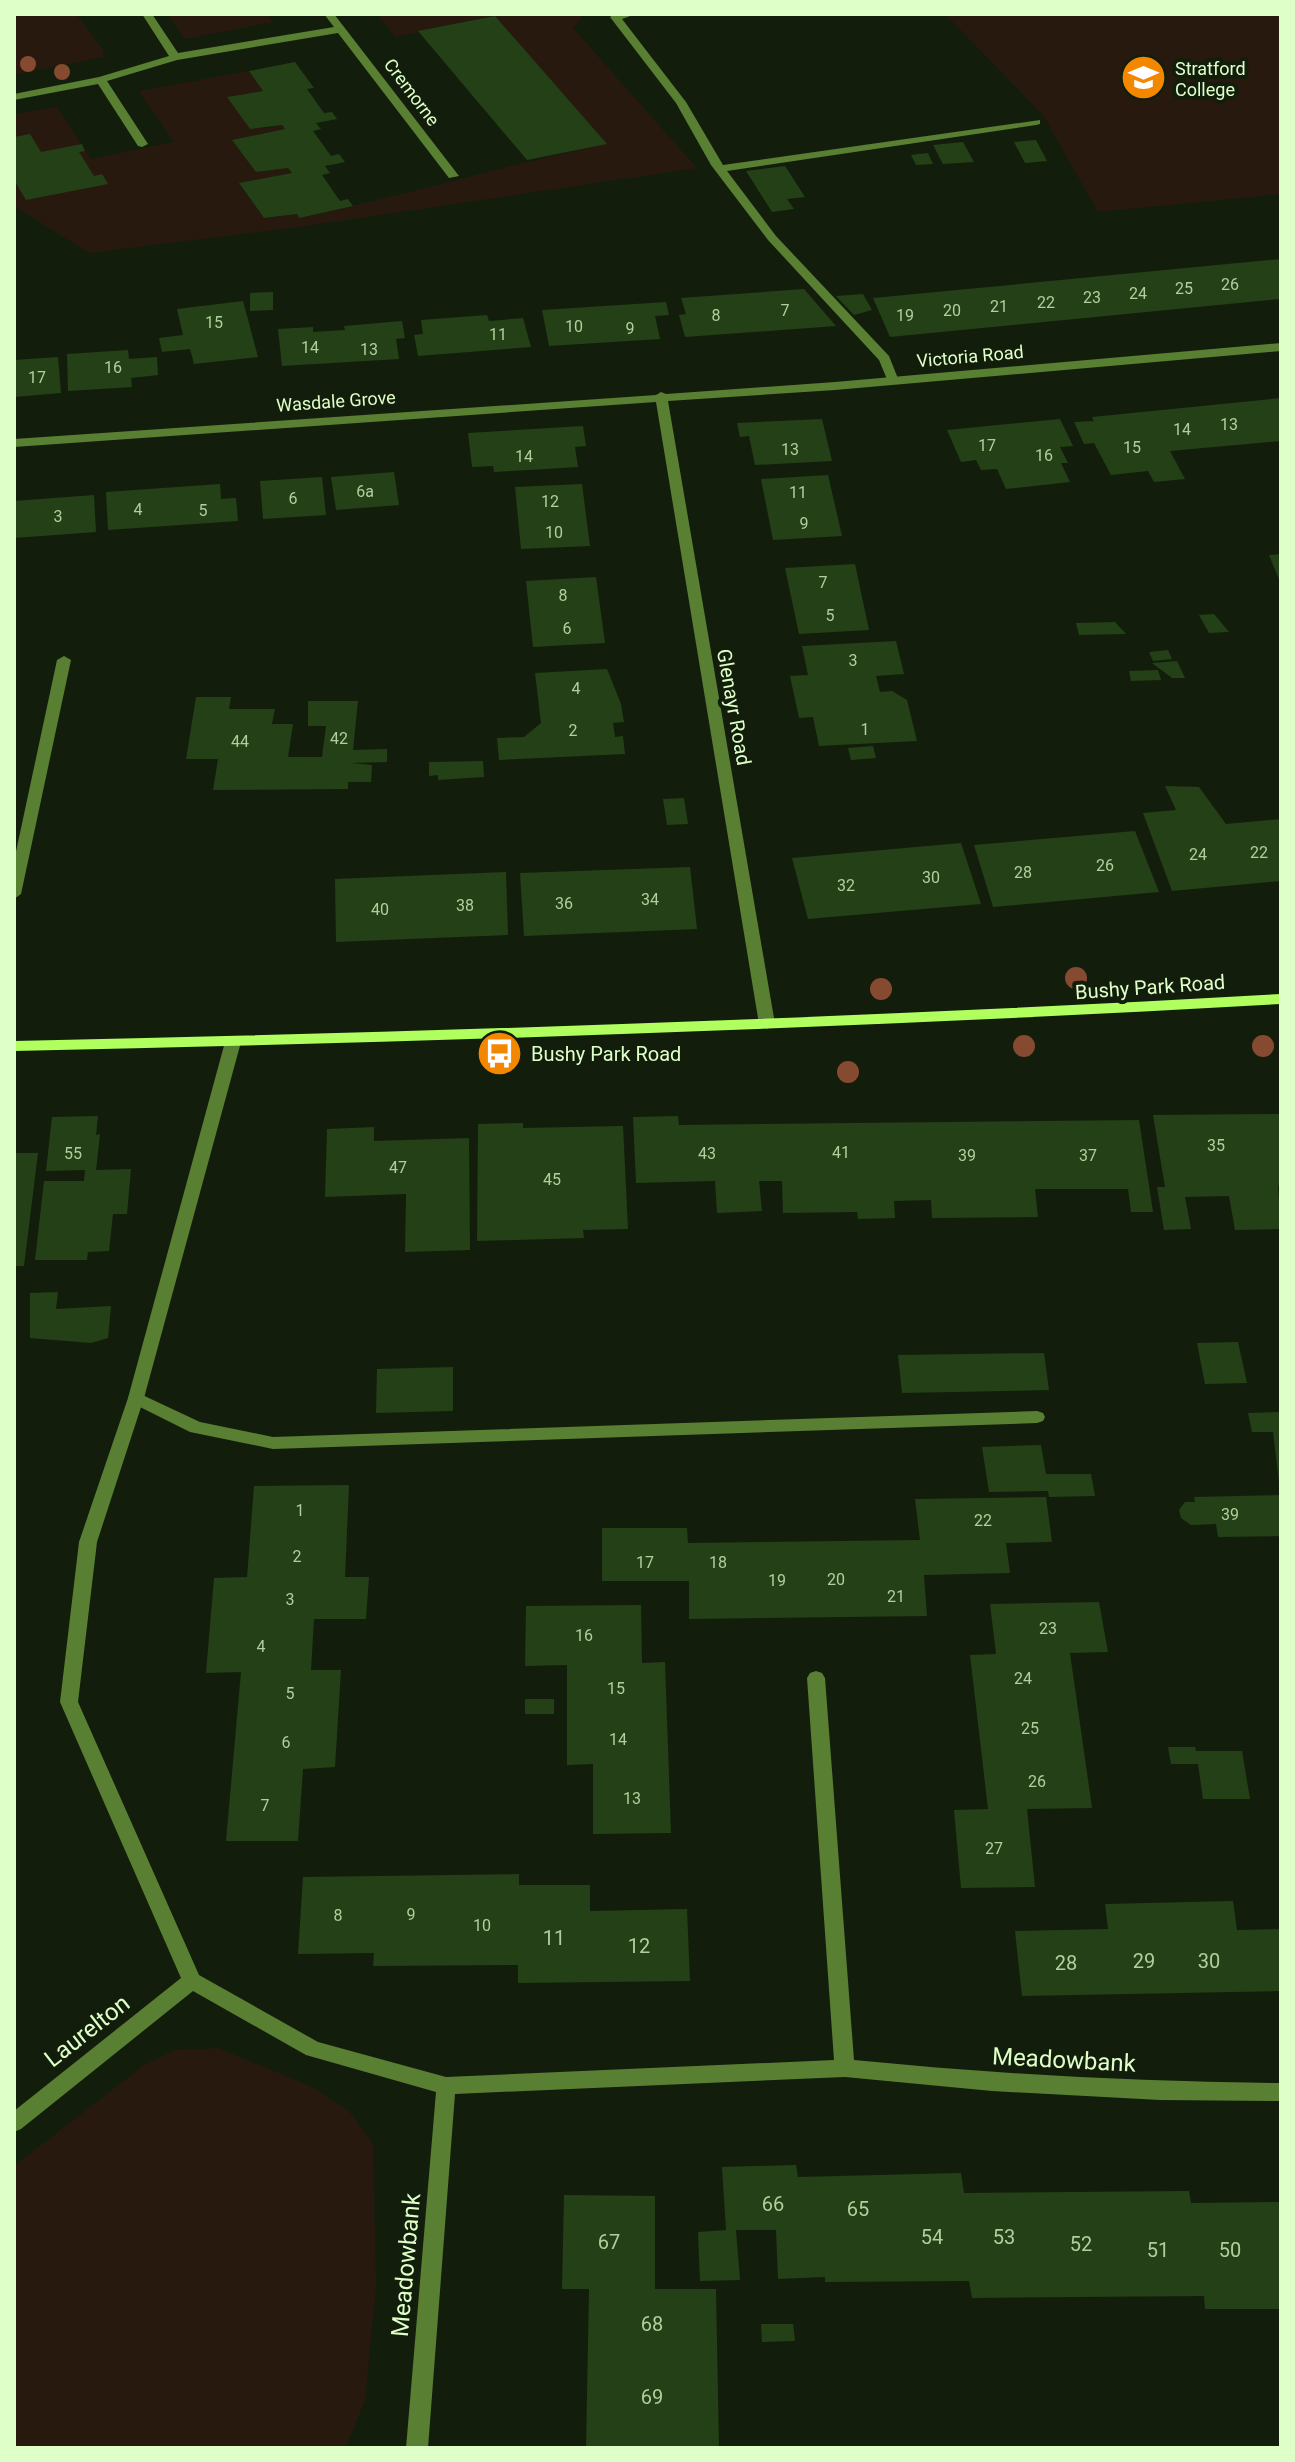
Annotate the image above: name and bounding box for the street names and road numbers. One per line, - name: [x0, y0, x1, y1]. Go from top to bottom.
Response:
- street label: Cremorne: [380, 54, 444, 130]
- street label: Victoria Road: [916, 341, 1024, 371]
- street label: Wasdale Grove: [276, 386, 396, 416]
- street label: Glenayr Road: [712, 647, 756, 767]
- street label: Bushy Park Road: [1074, 970, 1226, 1004]
- street label: Laurelton: [39, 1989, 135, 2073]
- street label: Meadowbank: [991, 2042, 1137, 2078]
- street label: Meadowbank: [386, 2191, 426, 2338]

